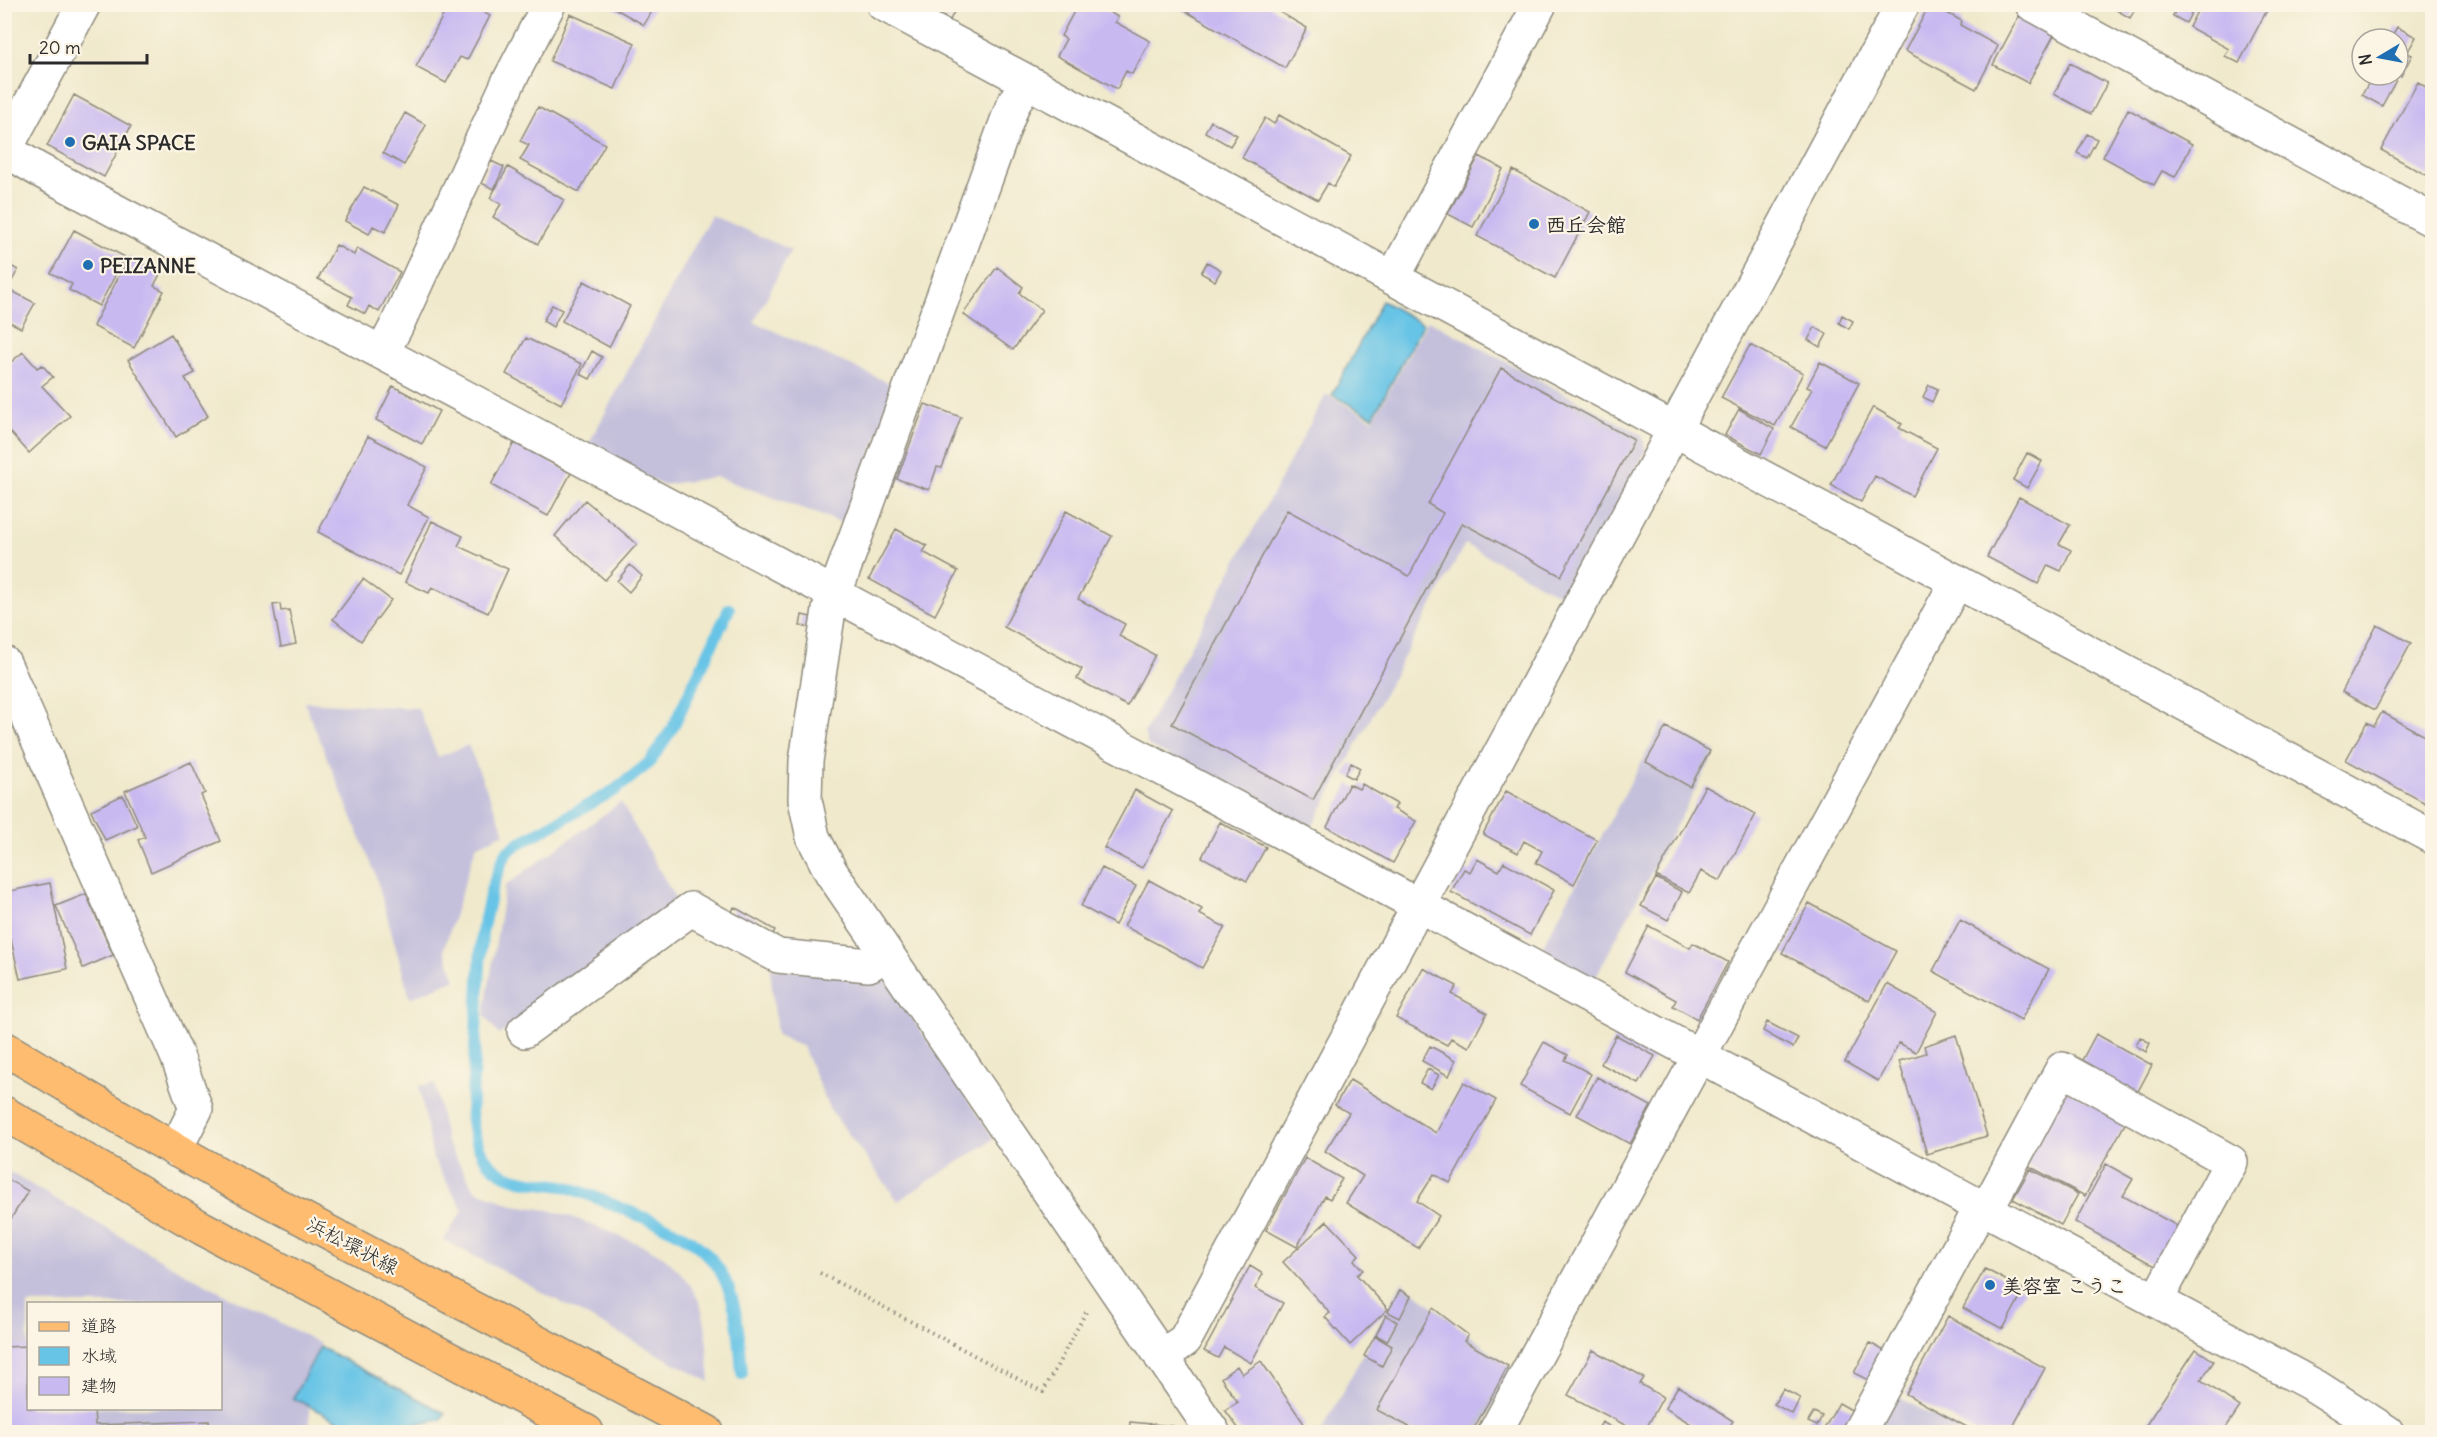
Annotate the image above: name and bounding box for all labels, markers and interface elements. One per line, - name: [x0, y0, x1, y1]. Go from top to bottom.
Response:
- scale bar: [30, 27, 147, 65]
- north arrow: [2350, 27, 2410, 87]
- text: 20 m: [39, 36, 81, 59]
- text: N: [2354, 52, 2376, 67]
- place label: GAIA SPACE: [82, 130, 196, 155]
- marker: GAIA SPACE: [63, 135, 77, 149]
- place label: 西丘会館: [1546, 212, 1626, 237]
- marker: 西丘会館: [1527, 217, 1541, 231]
- place label: PEIZANNE: [100, 253, 196, 278]
- marker: PEIZANNE: [81, 258, 95, 272]
- street label: 浜松環状線: [303, 1210, 403, 1280]
- place label: 美容室 こうこ: [2002, 1273, 2127, 1298]
- marker: 美容室 こうこ: [1983, 1278, 1997, 1292]
- legend: [27, 1302, 222, 1410]
- text: 道路: [81, 1314, 117, 1337]
- text: 水域: [81, 1344, 117, 1367]
- text: 建物: [81, 1374, 117, 1397]

